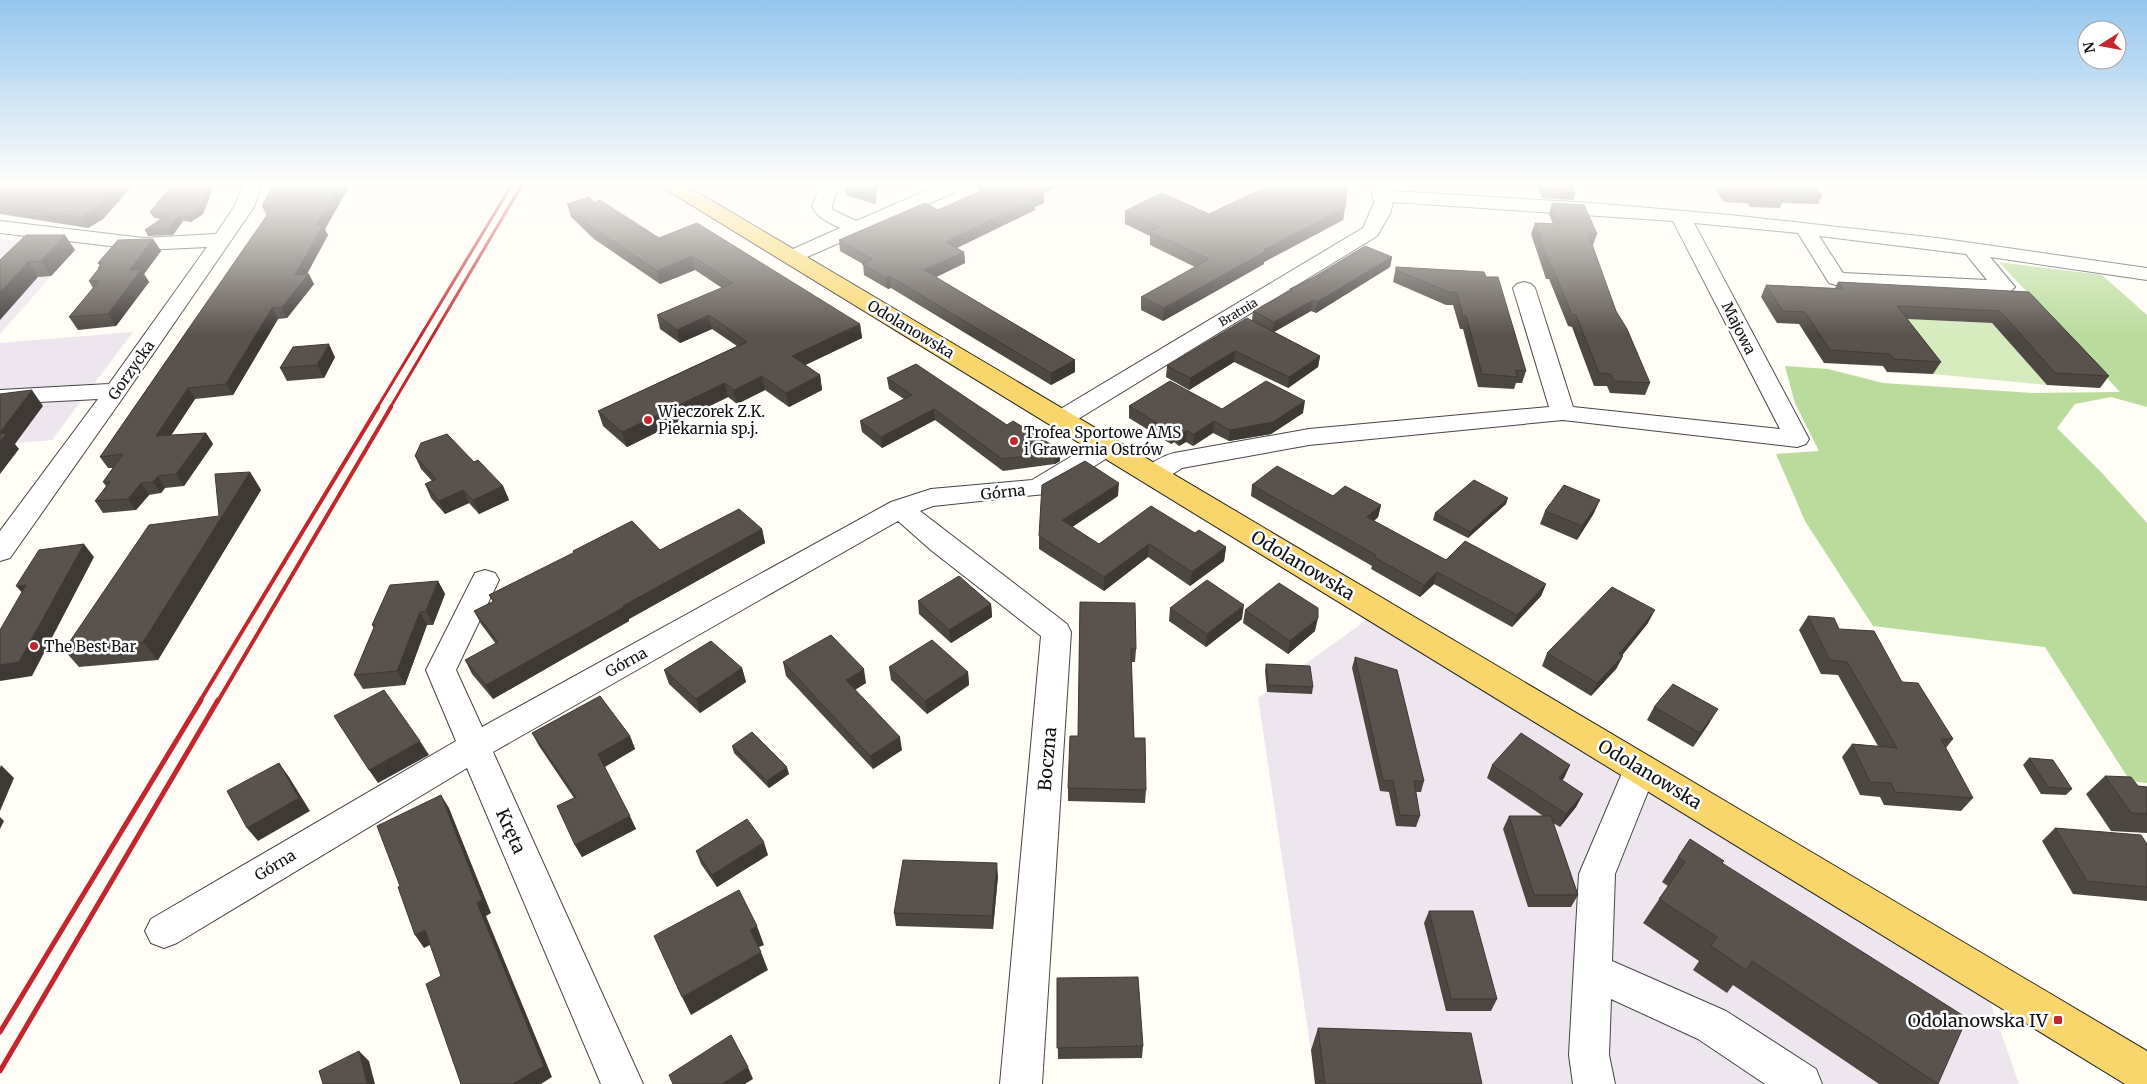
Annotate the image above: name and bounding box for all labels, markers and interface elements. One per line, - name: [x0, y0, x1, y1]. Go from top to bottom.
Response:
- north arrow: [2077, 20, 2127, 70]
- text: N: [2079, 40, 2099, 55]
- street label: Bratnia: [1216, 294, 1261, 329]
- street label: Odolanowska: [864, 296, 958, 362]
- street label: Majowa: [1718, 298, 1760, 358]
- street label: Gorzycka: [104, 337, 158, 403]
- place label: Wieczorek Z.K. Piekarnia sp.j.: [657, 402, 765, 438]
- marker: Wieczorek Z.K. Piekarnia sp.j.: [642, 414, 654, 426]
- place label: Trofea Sportowe AMS i Grawernia Ostrów: [1024, 423, 1181, 459]
- marker: Trofea Sportowe AMS i Grawernia Ostrów: [1008, 435, 1020, 447]
- street label: Górna: [980, 480, 1026, 504]
- street label: Odolanowska: [1247, 525, 1359, 605]
- place label: The Best Bar: [44, 637, 136, 656]
- marker: The Best Bar: [28, 640, 40, 652]
- street label: Górna: [602, 643, 650, 681]
- street label: Boczna: [1033, 726, 1061, 792]
- street label: Odolanowska: [1594, 734, 1706, 814]
- street label: Kręta: [491, 805, 531, 857]
- street label: Górna: [251, 845, 299, 885]
- place label: Odolanowska IV: [1908, 1009, 2049, 1032]
- marker: Odolanowska IV: [2052, 1014, 2064, 1026]

